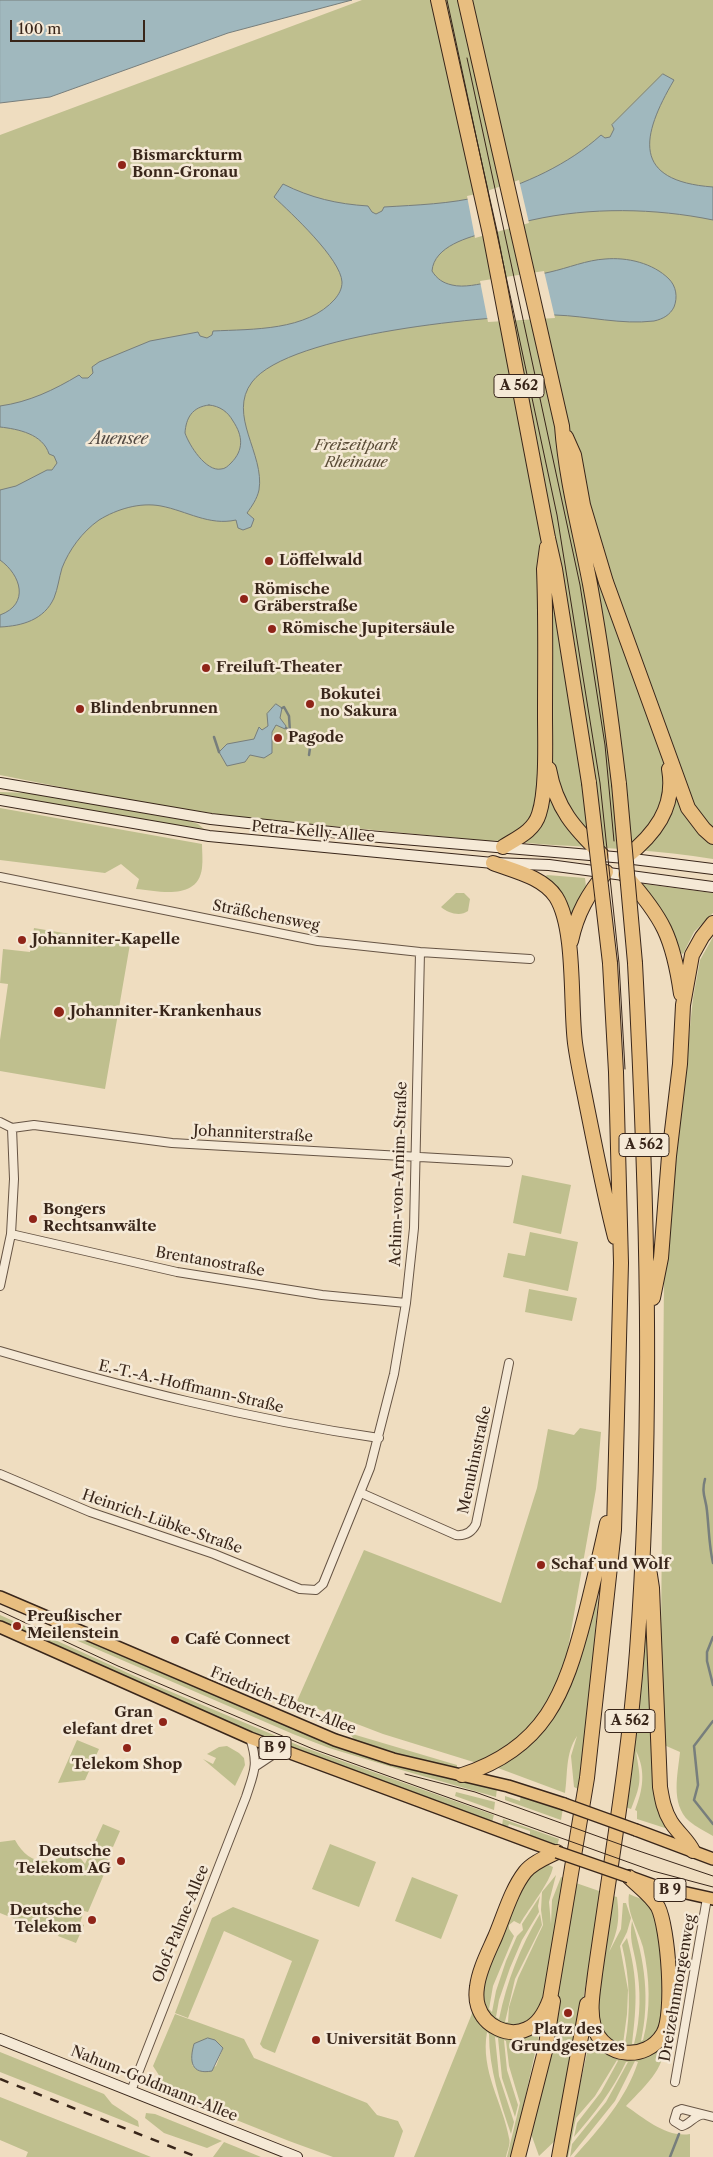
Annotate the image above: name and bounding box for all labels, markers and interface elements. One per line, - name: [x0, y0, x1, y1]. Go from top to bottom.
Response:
- scale bar: [12, 10, 148, 42]
- text: 100 m: [18, 19, 61, 38]
- place label: Bismarckturm Bonn-Gronau: [132, 147, 242, 182]
- marker: Bismarckturm Bonn-Gronau: [116, 159, 128, 171]
- road number: A 562: [494, 374, 544, 398]
- water label: Auensee: [90, 429, 148, 449]
- park label: Freizeitpark Rheinaue: [314, 437, 398, 472]
- place label: Löffelwald: [279, 552, 363, 570]
- marker: Löffelwald: [263, 555, 275, 567]
- place label: Römische Gräberstraße: [254, 581, 358, 616]
- marker: Römische Gräberstraße: [238, 593, 250, 605]
- place label: Römische Jupitersäule: [282, 620, 455, 638]
- marker: Römische Jupitersäule: [266, 623, 278, 635]
- place label: Freiluft-Theater: [216, 659, 342, 677]
- marker: Freiluft-Theater: [200, 662, 212, 674]
- place label: Bokutei no Sakura: [320, 686, 397, 721]
- marker: Bokutei no Sakura: [304, 698, 316, 710]
- place label: Blindenbrunnen: [90, 700, 218, 718]
- marker: Blindenbrunnen: [74, 703, 86, 715]
- place label: Pagode: [288, 729, 344, 747]
- marker: Pagode: [272, 732, 284, 744]
- street label: Petra-Kelly-Allee: [251, 818, 375, 846]
- street label: Sträßchensweg: [211, 897, 321, 935]
- place label: Johanniter-Kapelle: [32, 931, 180, 949]
- marker: Johanniter-Kapelle: [16, 934, 28, 946]
- place label: Johanniter-Krankenhaus: [70, 1003, 261, 1021]
- marker: Johanniter-Krankenhaus: [52, 1005, 66, 1019]
- street label: Achim-von-Arnim-Straße: [387, 1081, 411, 1267]
- street label: Johanniterstraße: [193, 1122, 313, 1146]
- road number: A 562: [619, 1134, 669, 1156]
- place label: Bongers Rechtsanwälte: [43, 1201, 156, 1236]
- marker: Bongers Rechtsanwälte: [27, 1213, 39, 1225]
- street label: Brentanostraße: [154, 1244, 266, 1280]
- street label: E.-T.-A.-Hoffmann-Straße: [97, 1357, 285, 1417]
- street label: Menuhinstraße: [455, 1404, 495, 1516]
- street label: Heinrich-Lübke-Straße: [80, 1486, 244, 1558]
- place label: Schaf und Wolf: [551, 1556, 670, 1574]
- marker: Schaf und Wolf: [535, 1559, 547, 1571]
- place label: Preußischer Meilenstein: [27, 1608, 122, 1643]
- marker: Preußischer Meilenstein: [11, 1620, 23, 1632]
- place label: Café Connect: [185, 1631, 290, 1649]
- marker: Café Connect: [169, 1634, 181, 1646]
- street label: Friedrich-Ebert-Allee: [207, 1663, 359, 1739]
- place label: Gran elefant dret: [63, 1704, 153, 1739]
- road number: A 562: [605, 1710, 655, 1732]
- marker: Gran elefant dret: [157, 1716, 169, 1728]
- road number: B 9: [259, 1736, 291, 1760]
- marker: Telekom Shop: [121, 1742, 133, 1754]
- place label: Telekom Shop: [72, 1756, 182, 1774]
- place label: Deutsche Telekom AG: [16, 1843, 111, 1878]
- marker: Deutsche Telekom AG: [115, 1855, 127, 1867]
- street label: Olof-Palme-Allee: [149, 1862, 213, 1986]
- road number: B 9: [654, 1878, 686, 1902]
- place label: Deutsche Telekom: [10, 1902, 82, 1937]
- street label: Dreizehnmorgenweg: [656, 1913, 700, 2063]
- marker: Deutsche Telekom: [86, 1914, 98, 1926]
- marker: Platz des Grundgesetzes: [562, 2007, 574, 2019]
- place label: Platz des Grundgesetzes: [511, 2021, 625, 2056]
- place label: Universität Bonn: [326, 2031, 457, 2049]
- marker: Universität Bonn: [310, 2034, 322, 2046]
- street label: Nahum-Goldmann-Allee: [68, 2042, 240, 2126]

